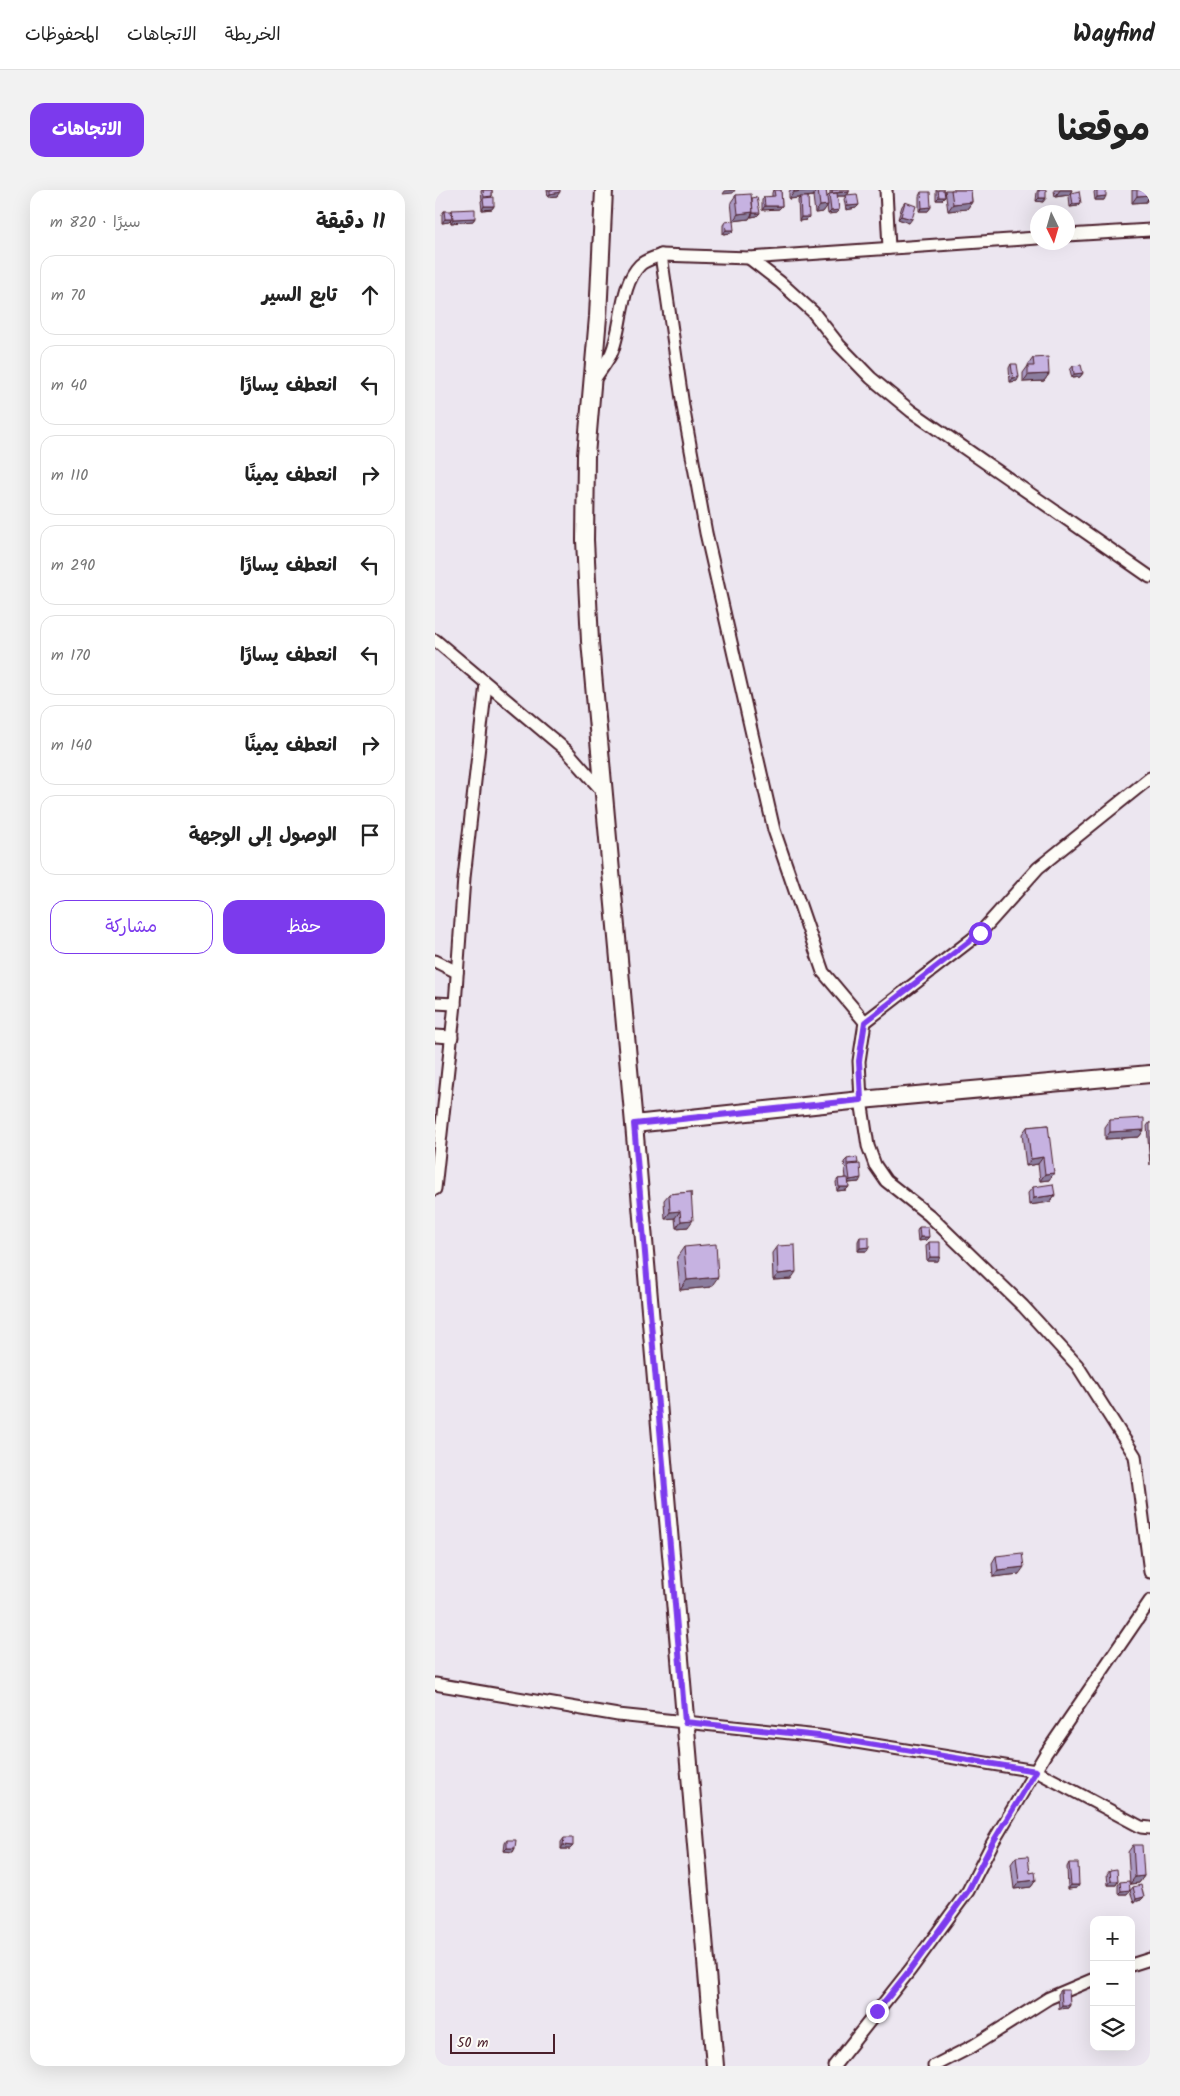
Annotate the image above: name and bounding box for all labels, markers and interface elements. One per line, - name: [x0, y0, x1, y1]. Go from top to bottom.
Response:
- text: Wayfind: [1073, 15, 1155, 54]
- text: المحفوظات: [25, 21, 99, 50]
- text: الاتجاهات: [127, 21, 197, 50]
- text: الخريطة: [225, 21, 281, 50]
- button: الاتجاهات: [30, 103, 144, 157]
- text: موقعنا: [1057, 103, 1150, 159]
- north arrow: [1030, 205, 1075, 250]
- text: 11 دقيقة: [316, 206, 385, 239]
- text: سيرًا · 820 m: [50, 210, 141, 235]
- text: تابع السير: [262, 281, 337, 311]
- icon: ahead: [356, 281, 384, 309]
- text: 70 m: [51, 283, 86, 308]
- text: انعطف يسارًا: [240, 371, 337, 401]
- icon: left: [356, 371, 384, 399]
- text: 40 m: [51, 373, 87, 398]
- text: انعطف يمينًا: [245, 461, 337, 491]
- icon: right: [356, 461, 384, 489]
- text: 110 m: [51, 463, 88, 488]
- text: انعطف يسارًا: [240, 551, 337, 581]
- icon: left: [356, 551, 384, 579]
- text: 290 m: [51, 553, 95, 578]
- text: انعطف يسارًا: [240, 641, 337, 671]
- icon: left: [356, 641, 384, 669]
- text: 170 m: [51, 643, 91, 668]
- text: انعطف يمينًا: [245, 731, 337, 761]
- icon: right: [356, 731, 384, 759]
- text: 140 m: [51, 733, 92, 758]
- text: الوصول إلى الوجهة: [189, 821, 337, 851]
- icon: arrive: [356, 821, 384, 849]
- button: مشاركة: [50, 900, 213, 954]
- button: حفظ: [223, 900, 385, 954]
- route start: [969, 922, 992, 945]
- map controls: [1090, 1916, 1135, 2051]
- button: +: [1090, 1916, 1135, 1961]
- button: −: [1090, 1961, 1135, 2006]
- route end: [866, 2000, 889, 2023]
- button: layers: [1090, 2006, 1135, 2051]
- scale bar: [450, 2031, 555, 2054]
- text: 50 m: [457, 2032, 488, 2054]

